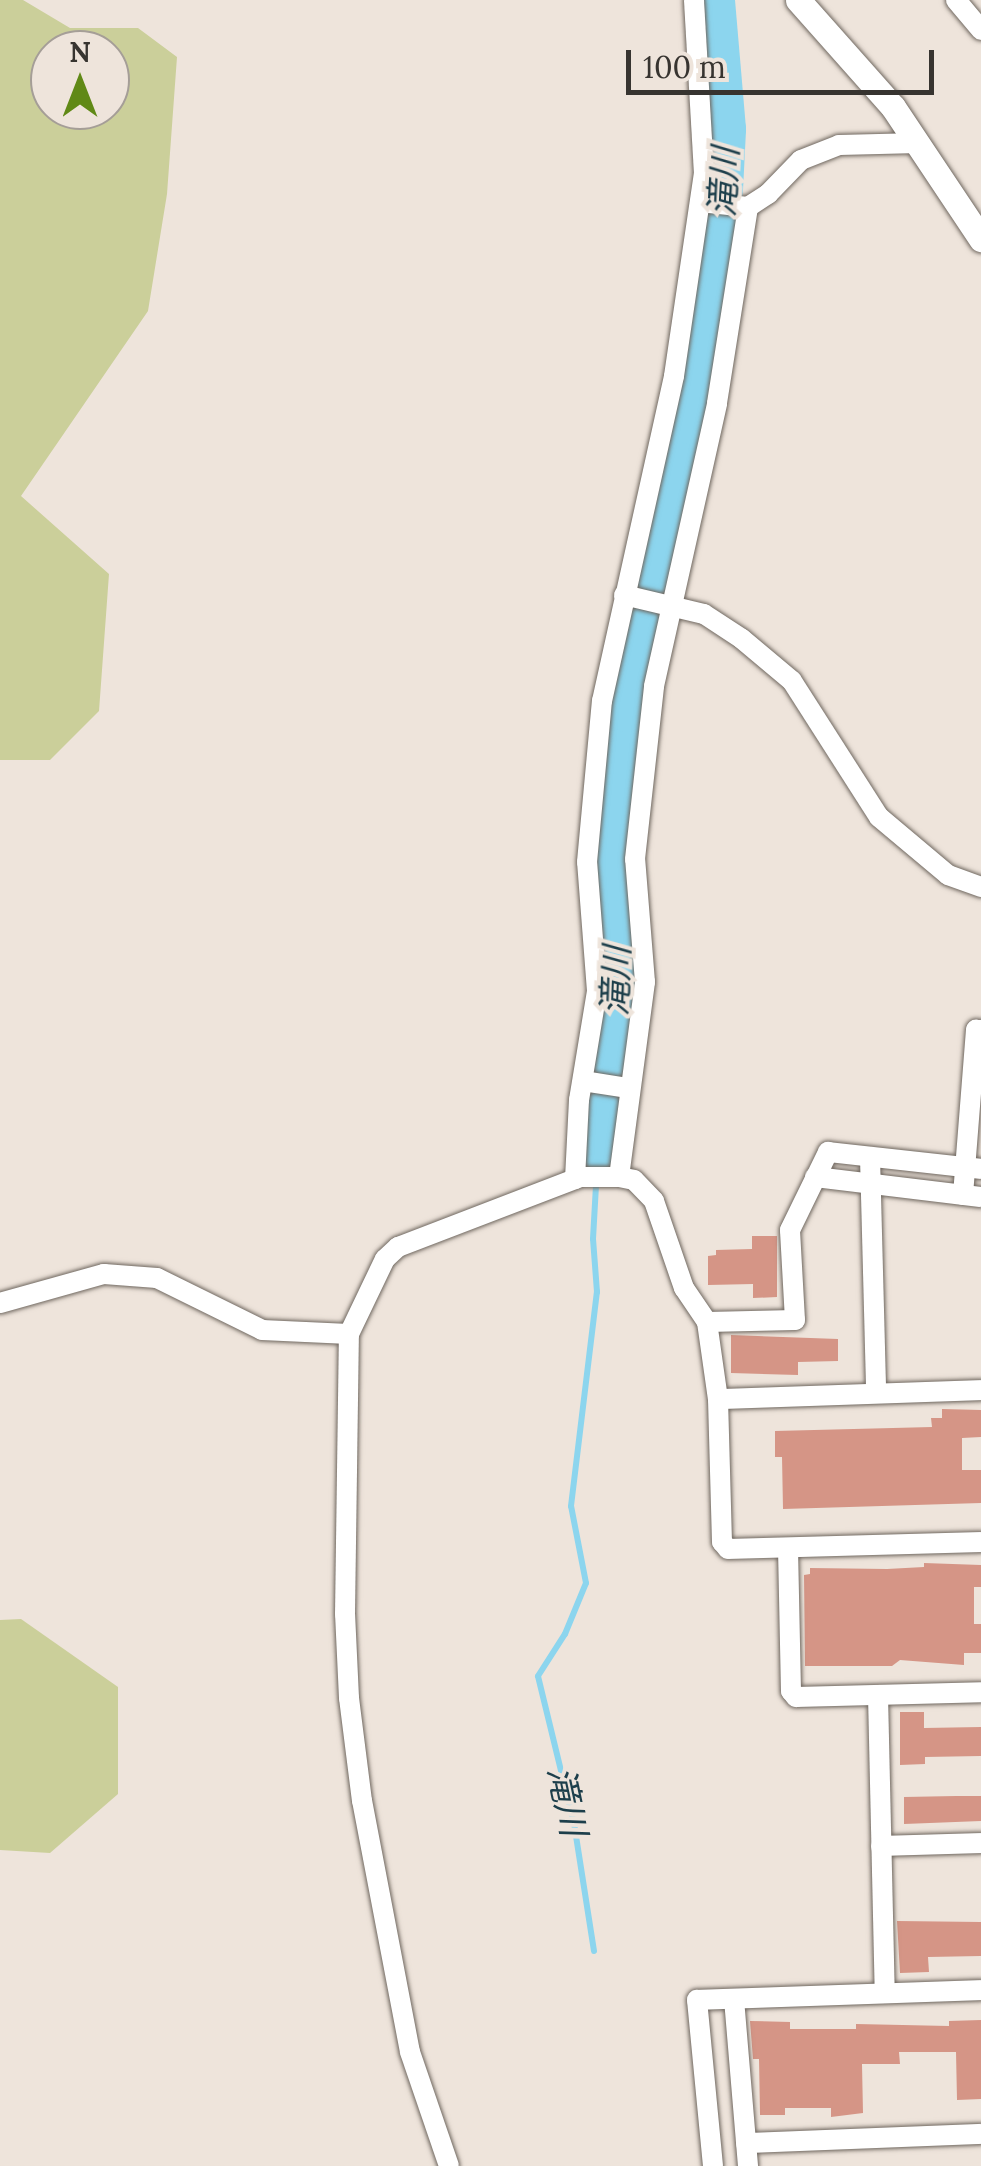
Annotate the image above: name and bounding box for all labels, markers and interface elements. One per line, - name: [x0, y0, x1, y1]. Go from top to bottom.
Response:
- north arrow: [30, 30, 130, 130]
- scale bar: [631, 30, 938, 92]
- text: N: [69, 34, 91, 70]
- text: 100 m: [643, 48, 726, 86]
- water label: 滝川: [701, 146, 747, 218]
- water label: 滝川: [594, 945, 638, 1017]
- water label: 滝川: [539, 1762, 595, 1840]

